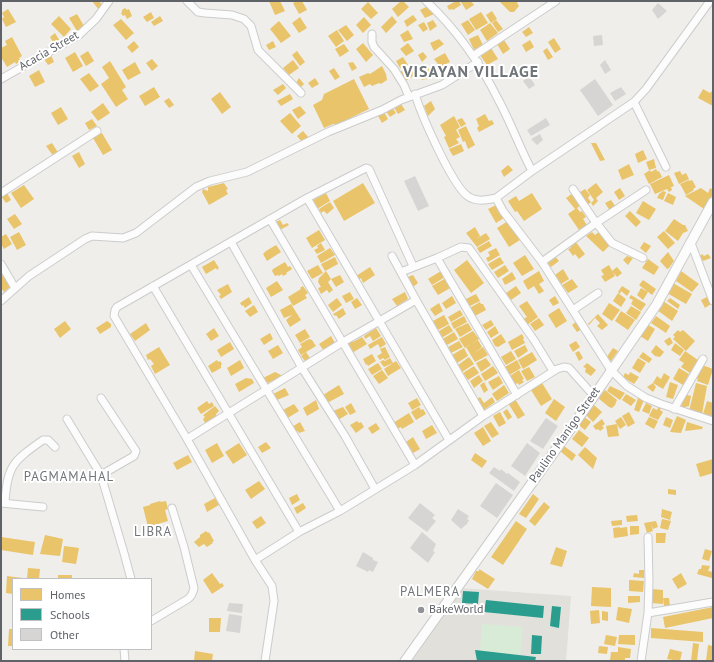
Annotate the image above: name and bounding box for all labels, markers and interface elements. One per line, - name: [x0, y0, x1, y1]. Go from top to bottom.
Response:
- street label: Acacia Street: [17, 28, 81, 74]
- district label: VISAYAN VILLAGE: [403, 62, 539, 82]
- street label: Paulino Manigo Street: [527, 384, 603, 486]
- district label: PAGMAMAHAL: [24, 469, 114, 485]
- district label: LIBRA: [134, 524, 172, 540]
- legend: [12, 578, 152, 650]
- district label: PALMERA: [400, 584, 460, 600]
- text: Homes: [50, 587, 85, 602]
- place label: BakeWorld: [429, 603, 484, 617]
- marker: BakeWorld: [416, 605, 426, 615]
- text: Schools: [50, 607, 90, 622]
- text: Other: [50, 627, 79, 642]

